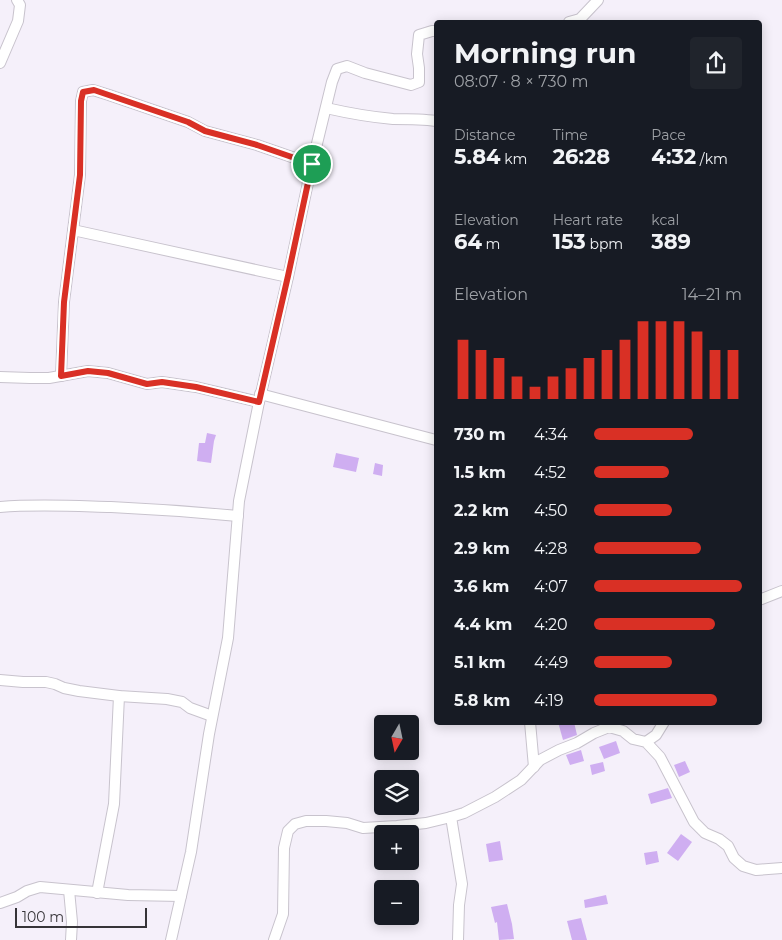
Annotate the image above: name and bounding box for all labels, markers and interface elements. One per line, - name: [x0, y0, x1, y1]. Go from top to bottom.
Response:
- text: Morning run: [454, 36, 636, 70]
- button: share: [690, 37, 742, 89]
- text: 08:07 · 8 × 730 m: [454, 72, 588, 91]
- text: Distance: [454, 126, 516, 144]
- text: Time: [553, 126, 588, 144]
- text: Pace: [651, 126, 686, 144]
- pin: [291, 143, 333, 185]
- text: 5.84: [454, 144, 501, 169]
- text: 26:28: [553, 144, 610, 169]
- text: 4:32: [651, 144, 696, 169]
- icon: arrive: [298, 150, 326, 178]
- text: km: [501, 150, 527, 168]
- text: /km: [696, 150, 728, 168]
- text: Elevation: [454, 211, 519, 229]
- text: Heart rate: [553, 211, 623, 229]
- text: kcal: [651, 211, 679, 229]
- text: 64: [454, 229, 482, 254]
- text: 153: [553, 229, 586, 254]
- text: 389: [651, 229, 691, 254]
- text: m: [482, 235, 500, 253]
- text: bpm: [586, 235, 623, 253]
- text: Elevation: [454, 285, 528, 304]
- text: 14–21 m: [682, 285, 742, 304]
- text: 730 m: [454, 425, 505, 444]
- text: 4:34: [534, 425, 568, 444]
- text: 1.5 km: [454, 463, 506, 482]
- text: 4:52: [534, 463, 566, 482]
- text: 2.2 km: [454, 501, 509, 520]
- text: 4:50: [534, 501, 568, 520]
- text: 2.9 km: [454, 539, 510, 558]
- text: 4:28: [534, 539, 567, 558]
- text: 3.6 km: [454, 577, 509, 596]
- text: 4:07: [534, 577, 568, 596]
- text: 4.4 km: [454, 615, 512, 634]
- text: 4:20: [534, 615, 568, 634]
- text: 5.1 km: [454, 653, 505, 672]
- text: 4:49: [534, 653, 568, 672]
- text: 5.8 km: [454, 691, 510, 710]
- text: 4:19: [534, 691, 564, 710]
- north arrow: [374, 715, 419, 760]
- map controls: [374, 715, 419, 925]
- button: layers: [374, 770, 419, 815]
- button: +: [374, 825, 419, 870]
- button: −: [374, 880, 419, 925]
- scale bar: [15, 905, 148, 928]
- text: 100 m: [22, 908, 64, 926]

